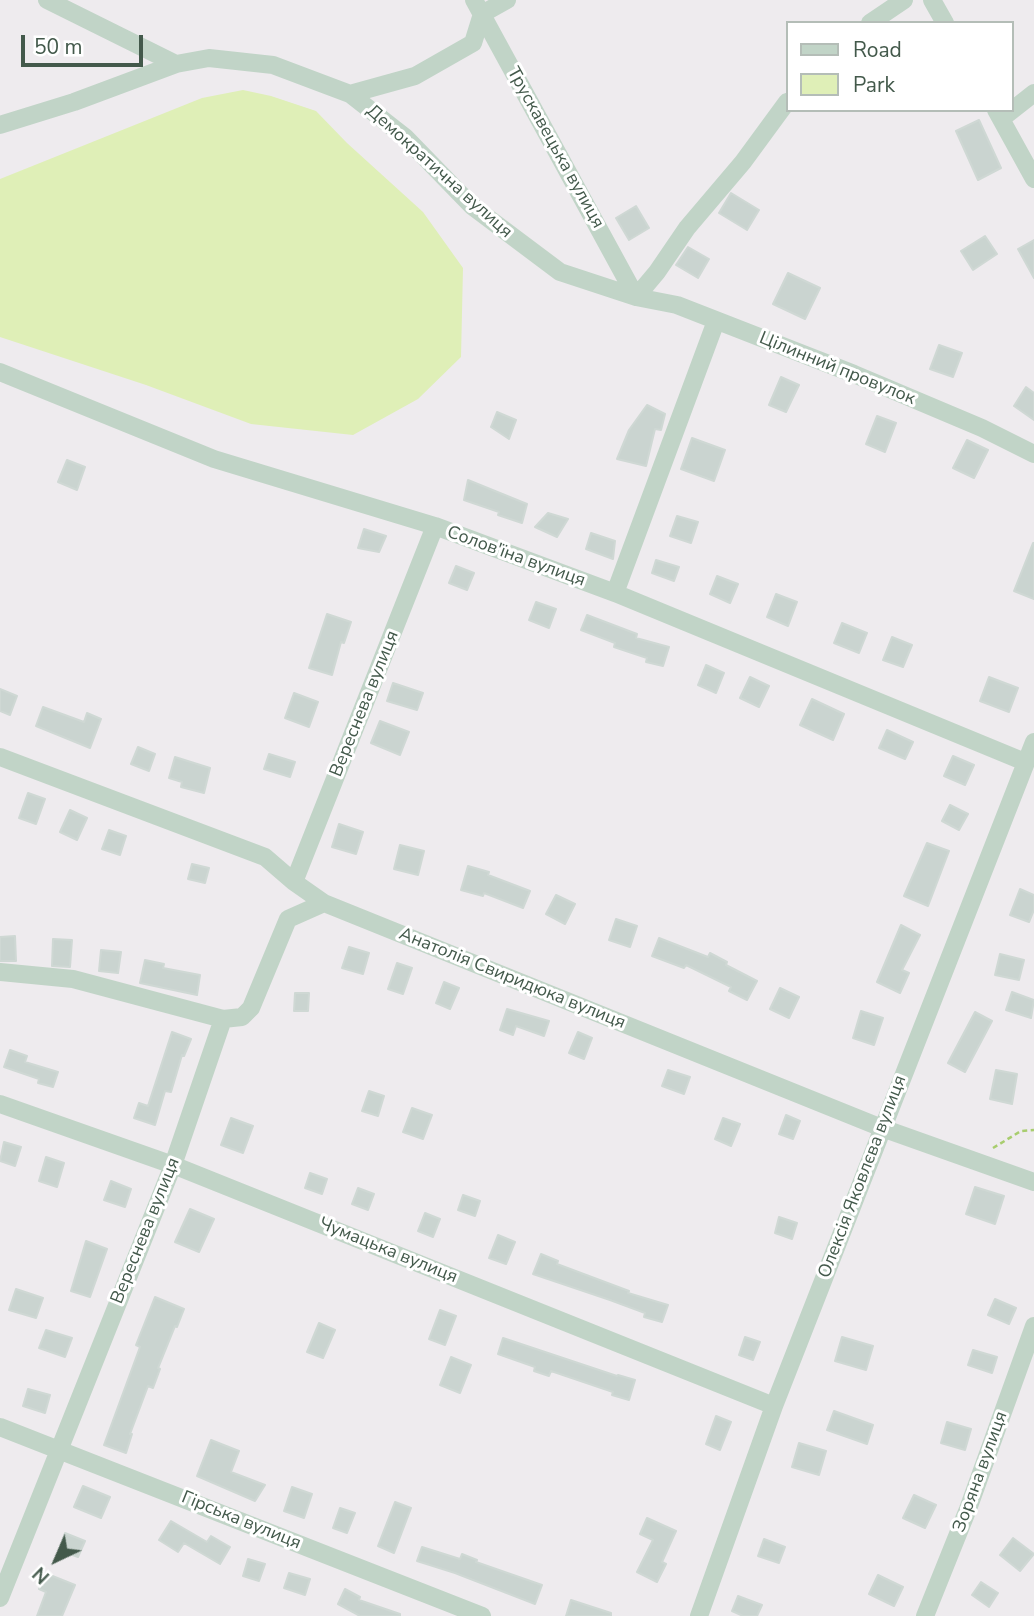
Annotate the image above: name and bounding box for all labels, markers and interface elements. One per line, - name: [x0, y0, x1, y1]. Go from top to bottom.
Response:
- scale bar: [24, 21, 147, 65]
- legend: [786, 21, 1013, 112]
- text: 50 m: [34, 33, 83, 61]
- text: Road: [853, 36, 902, 64]
- street label: Трускавецька вулиця: [502, 64, 608, 232]
- text: Park: [853, 71, 895, 99]
- street label: Демократична вулиця: [362, 101, 516, 243]
- street label: Цілинний провулок: [756, 328, 918, 410]
- street label: Солов'їна вулиця: [444, 522, 588, 592]
- street label: Вереснева вулиця: [326, 628, 404, 780]
- street label: Анатолія Свиридюка вулиця: [396, 924, 628, 1034]
- street label: Олексія Яковлєва вулиця: [814, 1073, 912, 1281]
- street label: Вереснева вулиця: [107, 1155, 185, 1307]
- street label: Чумацька вулиця: [316, 1213, 460, 1289]
- street label: Зоряна вулиця: [949, 1409, 1013, 1535]
- street label: Гірська вулиця: [178, 1487, 304, 1555]
- north arrow: [21, 1525, 91, 1595]
- text: N: [27, 1561, 56, 1589]

